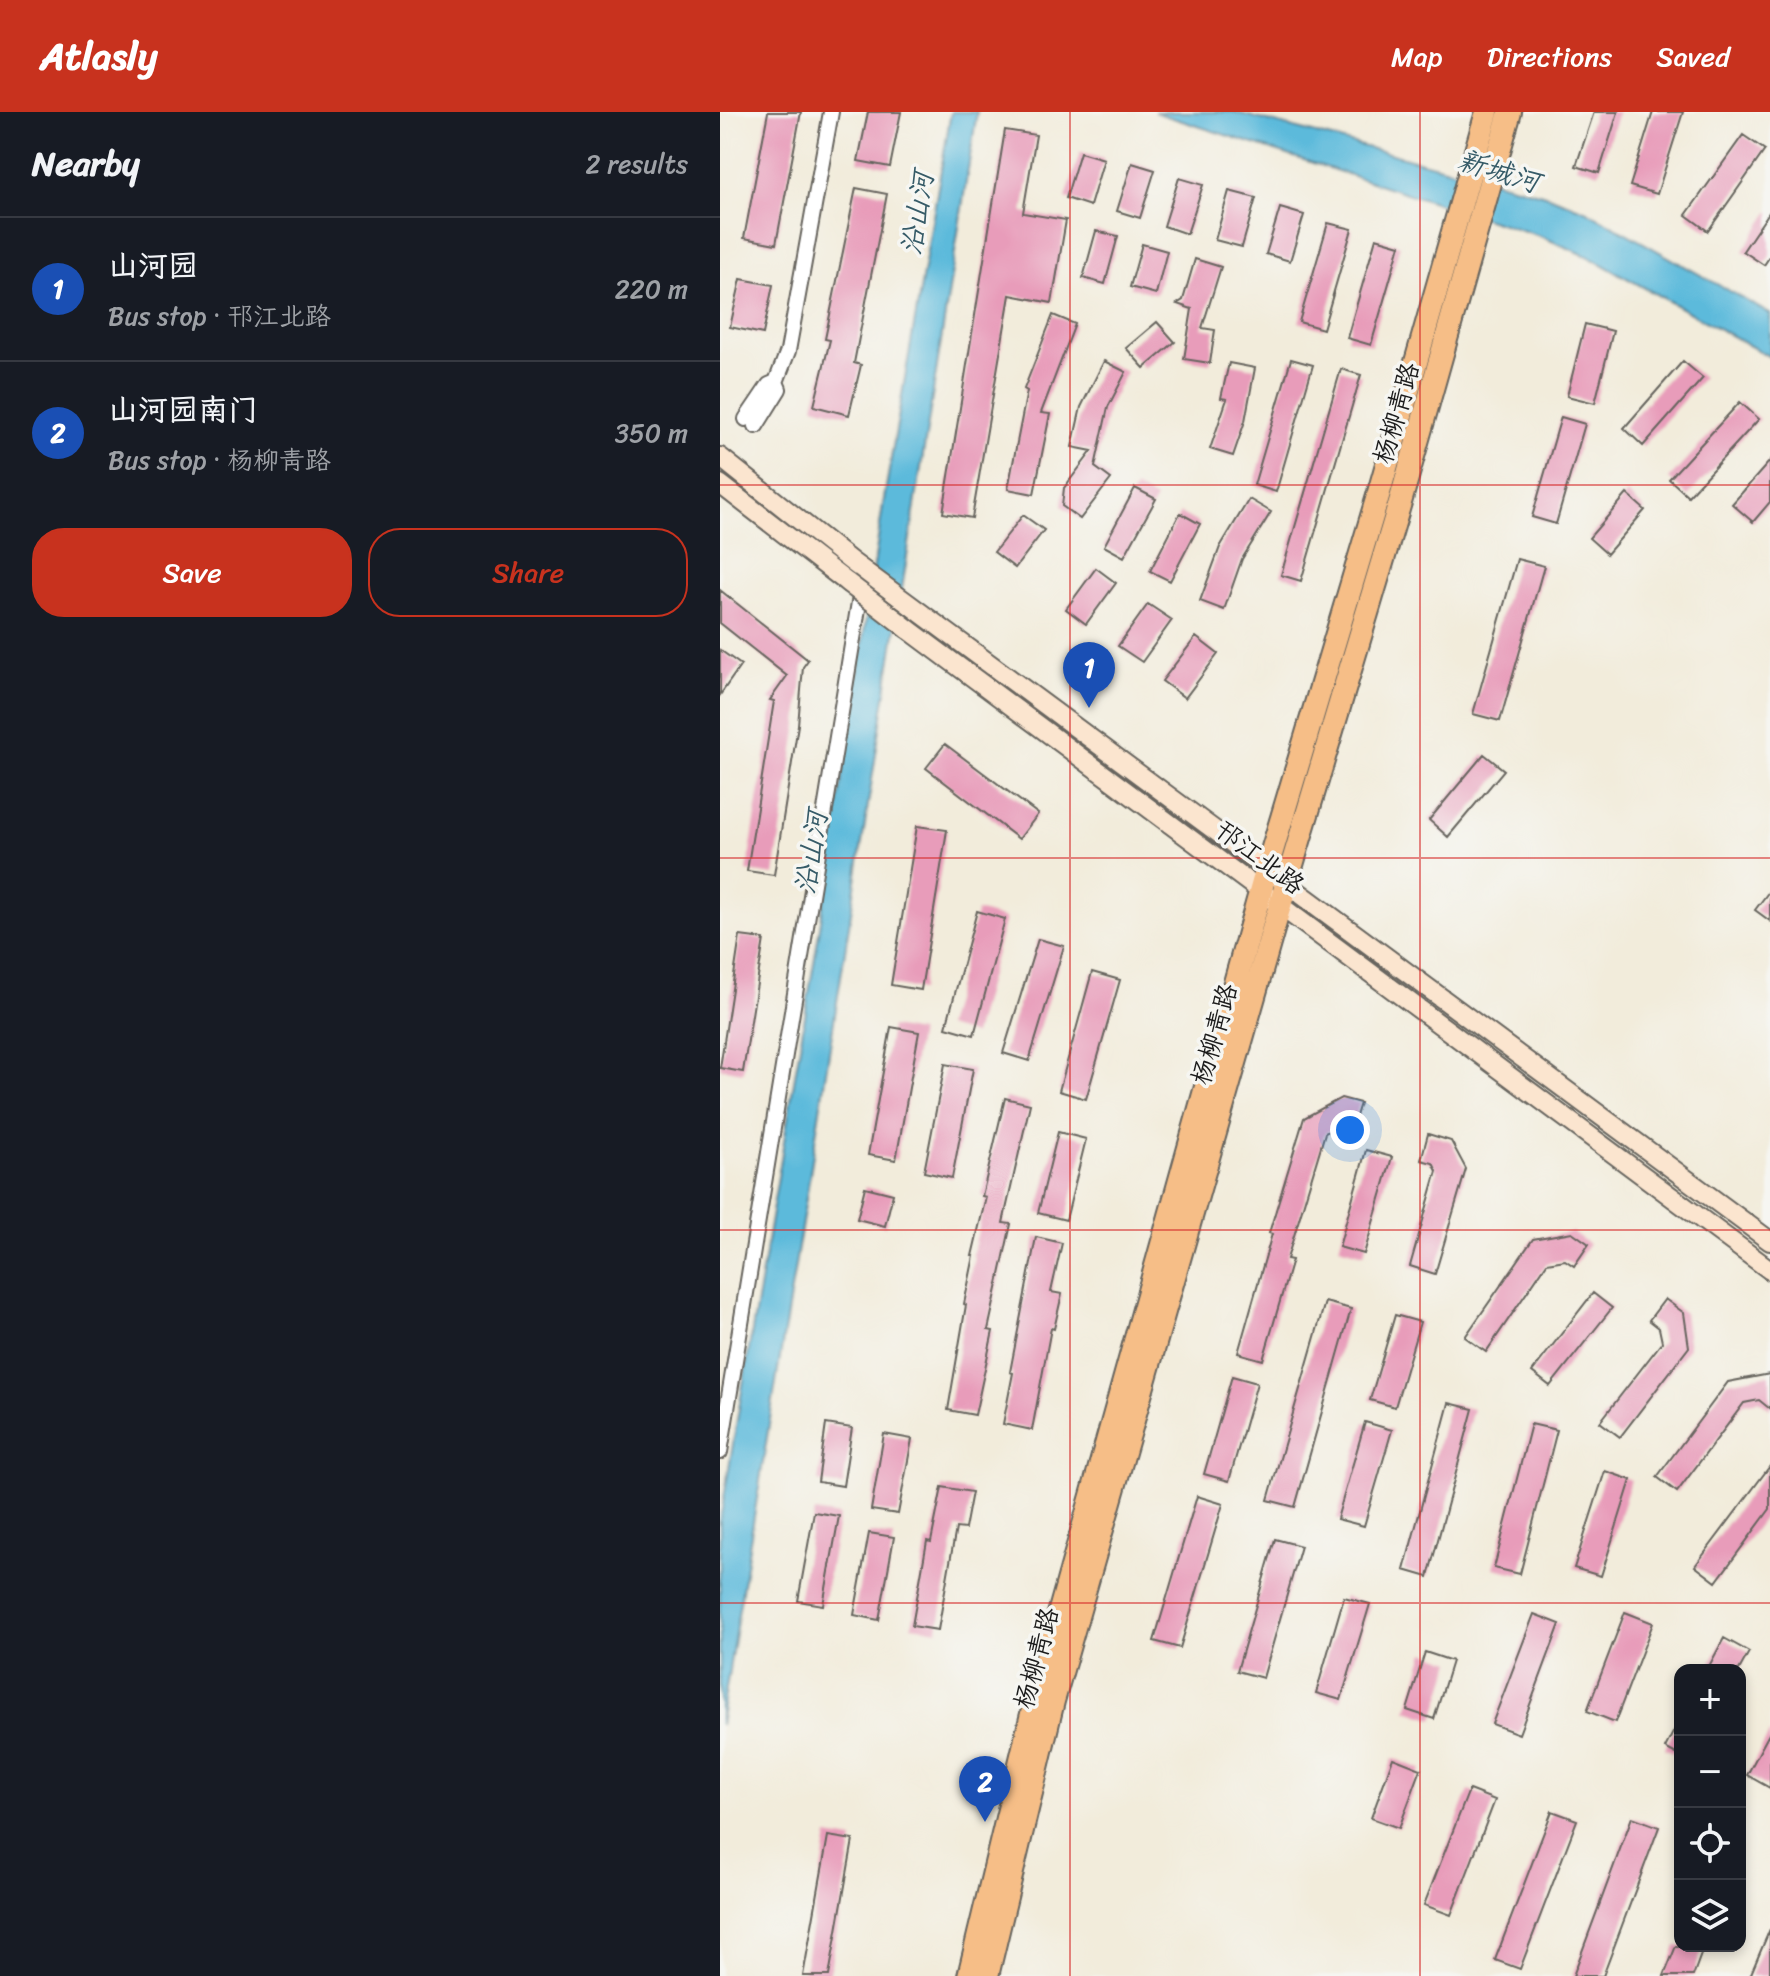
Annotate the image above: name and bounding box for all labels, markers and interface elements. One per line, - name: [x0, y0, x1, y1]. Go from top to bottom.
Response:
- text: Atlasly: [40, 23, 158, 90]
- text: Map: [1391, 32, 1443, 81]
- text: Directions: [1487, 32, 1612, 81]
- text: Saved: [1656, 32, 1730, 81]
- text: Nearby: [32, 134, 140, 194]
- water label: 新城河: [1452, 135, 1550, 208]
- text: 2 results: [586, 141, 688, 187]
- water label: 沿山河: [886, 164, 948, 258]
- text: 山河园: [108, 239, 198, 293]
- text: 1: [52, 266, 64, 312]
- text: 220 m: [615, 266, 688, 312]
- text: Bus stop · 邗江北路: [108, 293, 331, 339]
- street label: 杨柳青路: [1360, 357, 1432, 469]
- text: 山河园南门: [108, 383, 258, 437]
- text: 2: [50, 410, 66, 456]
- text: 350 m: [615, 410, 688, 456]
- text: Bus stop · 杨柳青路: [108, 437, 331, 483]
- button: Save: [32, 528, 352, 617]
- button: Share: [368, 528, 688, 617]
- pin: 1: [1063, 642, 1115, 708]
- water label: 沿山河: [780, 803, 842, 897]
- street label: 邗江北路: [1205, 807, 1315, 907]
- street label: 杨柳青路: [1178, 978, 1250, 1090]
- your location: [1330, 1110, 1370, 1150]
- street label: 杨柳青路: [1000, 1602, 1072, 1714]
- map controls: [1674, 1664, 1746, 1952]
- button: +: [1674, 1664, 1746, 1736]
- button: −: [1674, 1736, 1746, 1808]
- pin: 2: [959, 1756, 1011, 1822]
- button: locate: [1674, 1808, 1746, 1880]
- button: layers: [1674, 1880, 1746, 1952]

